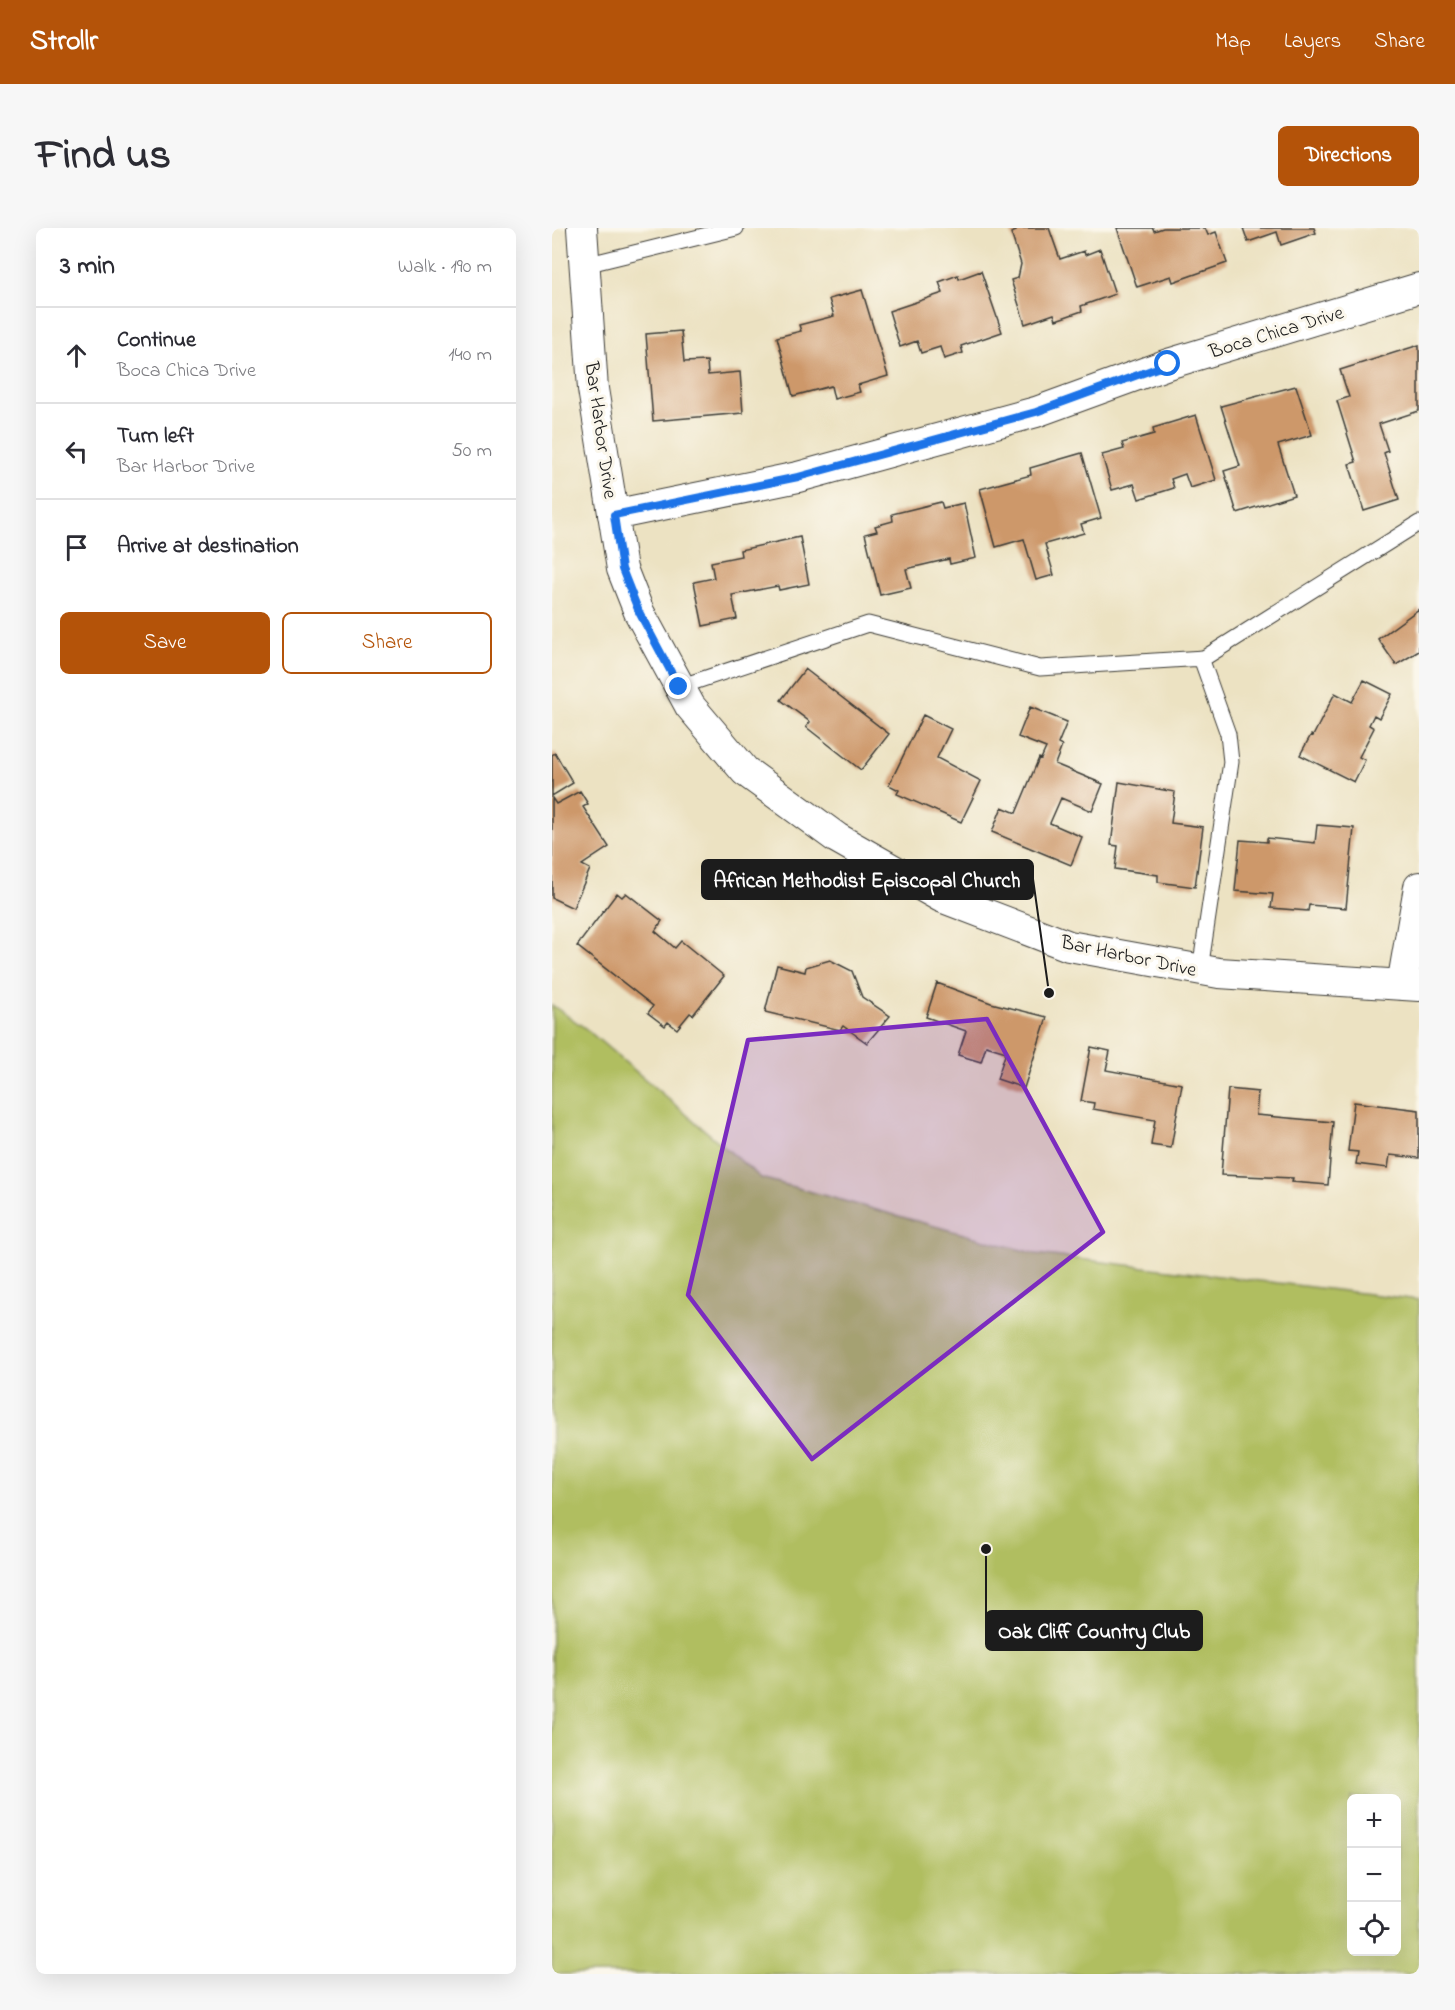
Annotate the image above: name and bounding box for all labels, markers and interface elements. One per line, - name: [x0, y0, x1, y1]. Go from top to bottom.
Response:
- text: Strollr: [30, 22, 98, 63]
- text: Map: [1215, 27, 1251, 57]
- text: Layers: [1284, 27, 1341, 57]
- text: Share: [1374, 27, 1425, 57]
- text: Find us: [36, 126, 171, 187]
- button: Directions: [1278, 126, 1419, 186]
- text: 3 min: [60, 248, 115, 286]
- text: Walk · 190 m: [398, 253, 492, 282]
- street label: Boca Chica Drive: [1205, 299, 1347, 368]
- text: Continue: [117, 325, 196, 357]
- icon: ahead: [60, 339, 93, 372]
- text: 140 m: [448, 341, 492, 370]
- route start: [1154, 350, 1180, 376]
- text: Boca Chica Drive: [117, 357, 256, 386]
- street label: Bar Harbor Drive: [575, 359, 623, 501]
- text: Turn left: [117, 421, 194, 453]
- icon: left: [60, 435, 93, 468]
- text: 50 m: [451, 437, 492, 466]
- text: Bar Harbor Drive: [117, 453, 255, 482]
- icon: arrive: [60, 531, 93, 564]
- text: Arrive at destination: [117, 531, 299, 563]
- button: Save: [60, 612, 270, 674]
- button: Share: [282, 612, 492, 674]
- route end: [665, 673, 691, 699]
- callout: African Methodist Episcopal Church: [702, 860, 1033, 899]
- text: African Methodist Episcopal Church: [714, 867, 1020, 897]
- street label: Bar Harbor Drive: [1057, 929, 1199, 986]
- callout: Oak Cliff Country Club: [986, 1611, 1202, 1650]
- text: Oak Cliff Country Club: [998, 1618, 1191, 1650]
- map controls: [1347, 1794, 1401, 1956]
- button: +: [1347, 1794, 1401, 1848]
- button: −: [1347, 1848, 1401, 1902]
- button: locate: [1347, 1902, 1401, 1956]

